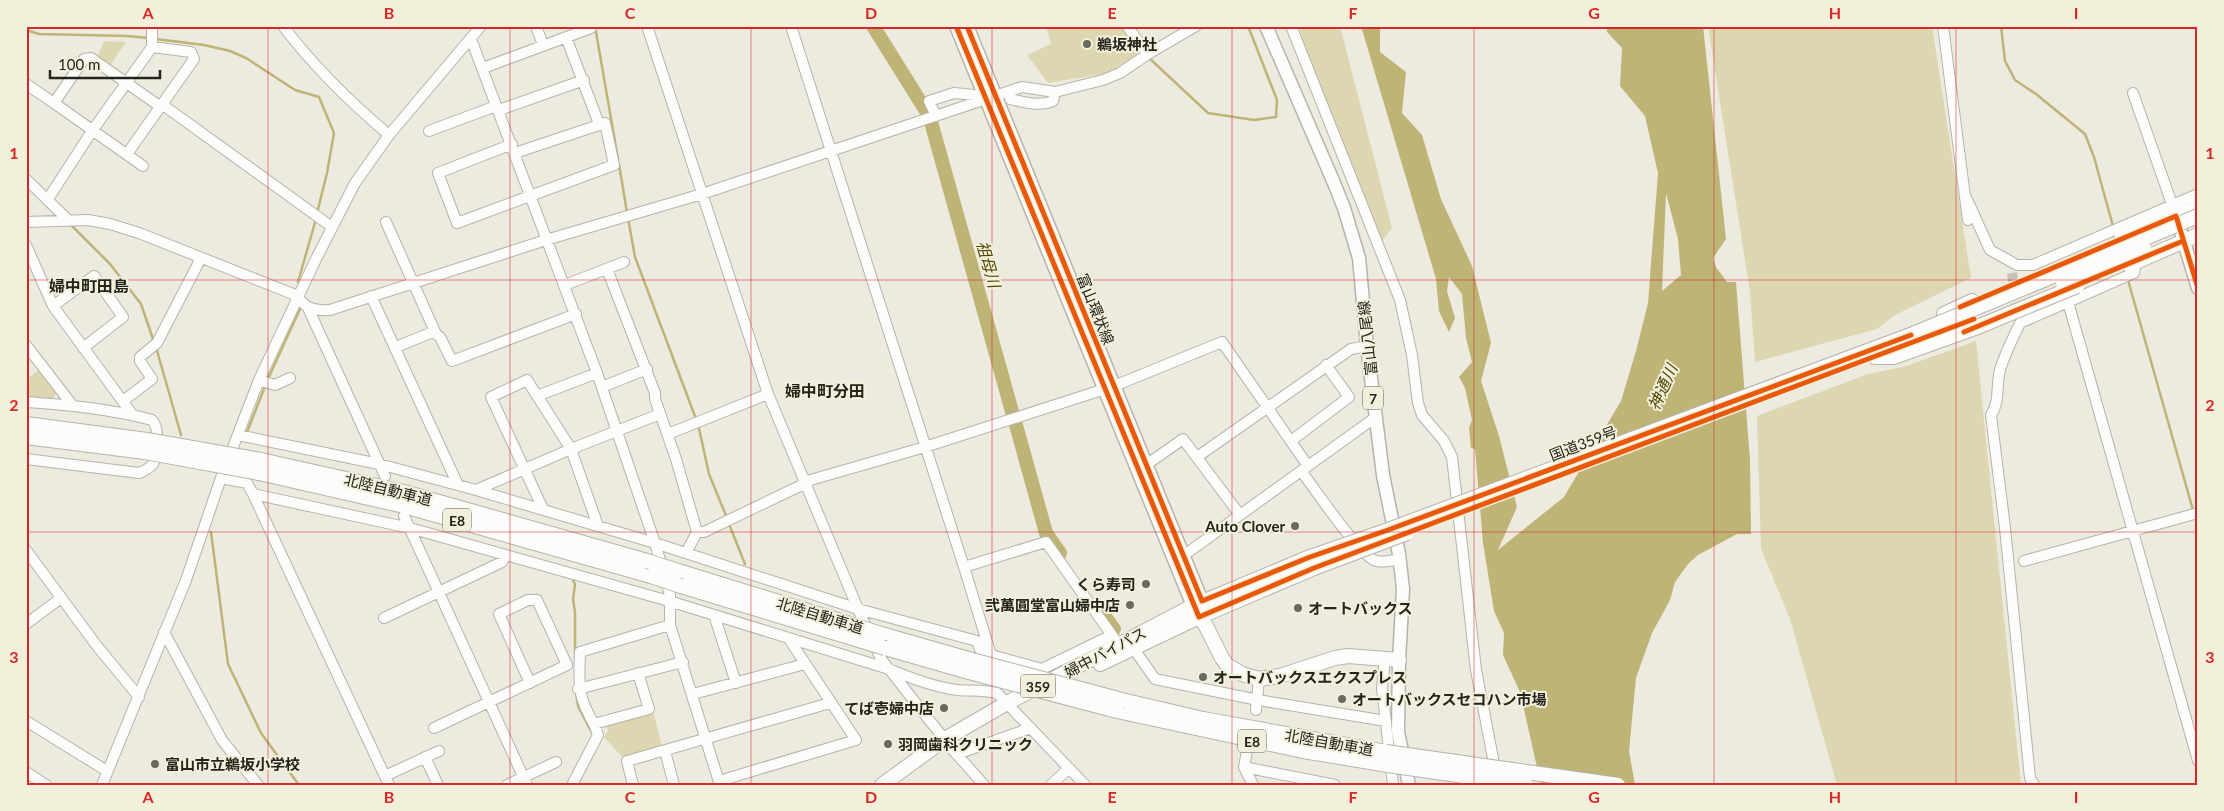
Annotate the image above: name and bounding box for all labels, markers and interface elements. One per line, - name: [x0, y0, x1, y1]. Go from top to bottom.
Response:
- text: A: [141, 3, 154, 22]
- text: B: [384, 3, 394, 22]
- text: C: [625, 3, 636, 22]
- text: D: [865, 3, 877, 22]
- text: E: [1107, 3, 1117, 22]
- text: F: [1348, 3, 1358, 22]
- text: G: [1588, 3, 1600, 22]
- text: H: [1829, 3, 1841, 22]
- text: I: [2074, 3, 2078, 22]
- place label: 鵜坂神社: [1097, 35, 1157, 53]
- marker: 鵜坂神社: [1081, 38, 1093, 50]
- scale bar: [50, 48, 160, 80]
- text: 100 m: [58, 55, 100, 73]
- text: 1: [9, 143, 19, 162]
- text: 1: [2205, 143, 2215, 162]
- water label: 祖母川: [973, 238, 1005, 292]
- street label: 富山環状線: [1074, 271, 1118, 347]
- district label: 婦中町田島: [49, 276, 129, 295]
- street label: 富山八尾線: [1354, 300, 1380, 376]
- water label: 神通川: [1644, 359, 1681, 413]
- district label: 婦中町分田: [785, 381, 865, 400]
- road number: 7: [1363, 386, 1383, 409]
- text: 2: [9, 395, 19, 414]
- text: 2: [2205, 395, 2215, 414]
- street label: 国道359号: [1547, 422, 1619, 464]
- street label: 北陸自動車道: [342, 469, 434, 509]
- road number: E8: [443, 508, 471, 532]
- place label: Auto Clover: [1204, 517, 1285, 535]
- marker: Auto Clover: [1289, 520, 1301, 532]
- place label: くら寿司: [1076, 575, 1136, 593]
- marker: くら寿司: [1140, 578, 1152, 590]
- street label: 北陸自動車道: [774, 593, 866, 637]
- place label: 弐萬圓堂富山婦中店: [985, 596, 1120, 614]
- marker: 弐萬圓堂富山婦中店: [1124, 599, 1136, 611]
- place label: オートバックス: [1308, 599, 1413, 617]
- marker: オートバックス: [1292, 602, 1304, 614]
- street label: 婦中バイパス: [1061, 623, 1149, 681]
- text: 3: [9, 647, 19, 666]
- text: 3: [2205, 647, 2215, 666]
- place label: オートバックスエクスプレス: [1213, 668, 1407, 686]
- marker: オートバックスエクスプレス: [1197, 671, 1209, 683]
- road number: 359: [1020, 674, 1056, 698]
- place label: オートバックスセコハン市場: [1352, 690, 1547, 708]
- marker: オートバックスセコハン市場: [1336, 693, 1348, 705]
- place label: てば壱婦中店: [844, 699, 934, 717]
- marker: てば壱婦中店: [938, 702, 950, 714]
- street label: 北陸自動車道: [1283, 725, 1375, 759]
- road number: E8: [1238, 729, 1266, 752]
- place label: 羽岡歯科クリニック: [898, 735, 1033, 753]
- marker: 羽岡歯科クリニック: [882, 738, 894, 750]
- place label: 富山市立鵜坂小学校: [165, 755, 300, 773]
- marker: 富山市立鵜坂小学校: [149, 758, 161, 770]
- text: A: [141, 787, 154, 806]
- text: B: [384, 787, 394, 806]
- text: C: [625, 787, 636, 806]
- text: D: [865, 787, 877, 806]
- text: E: [1107, 787, 1117, 806]
- text: F: [1348, 787, 1358, 806]
- text: G: [1588, 787, 1600, 806]
- text: H: [1829, 787, 1841, 806]
- text: I: [2074, 787, 2078, 806]

